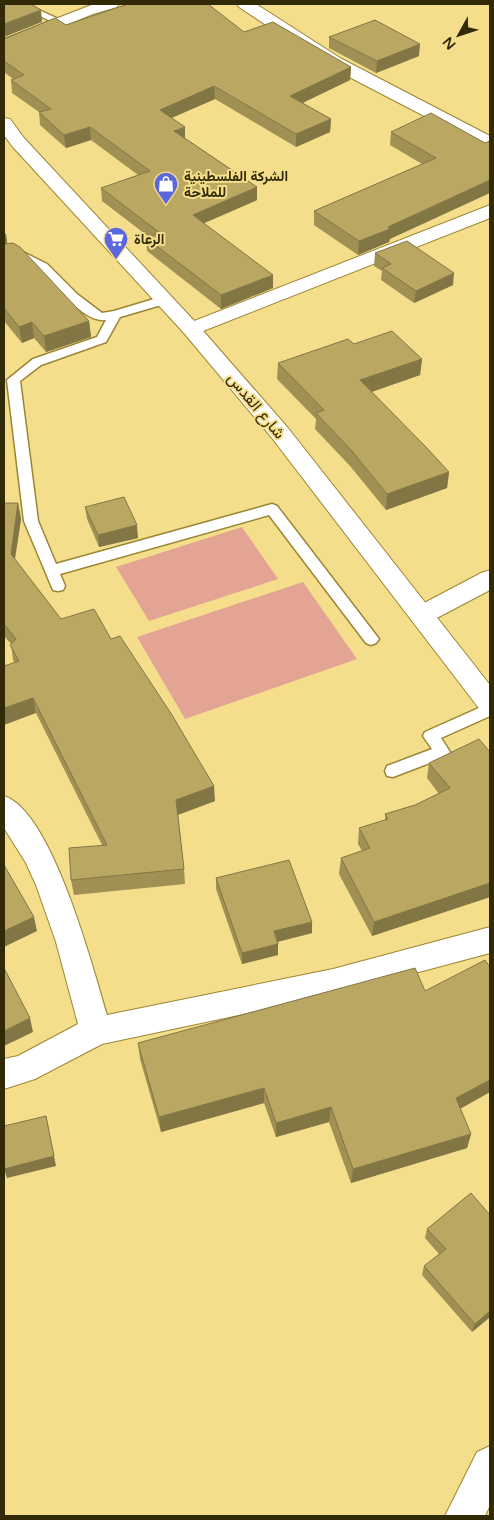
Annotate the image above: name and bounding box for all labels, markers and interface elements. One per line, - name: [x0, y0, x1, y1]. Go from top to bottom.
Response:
- north arrow: [434, 10, 484, 60]
- text: N: [439, 33, 460, 53]
- place label: الشركة الفلسطينية للملاحة: [184, 168, 288, 201]
- shop icon: الشركة الفلسطينية للملاحة: [153, 171, 179, 205]
- supermarket icon: الرعاة: [103, 226, 129, 260]
- place label: الرعاة: [134, 231, 164, 248]
- street label: شارع القدس: [222, 369, 289, 444]

